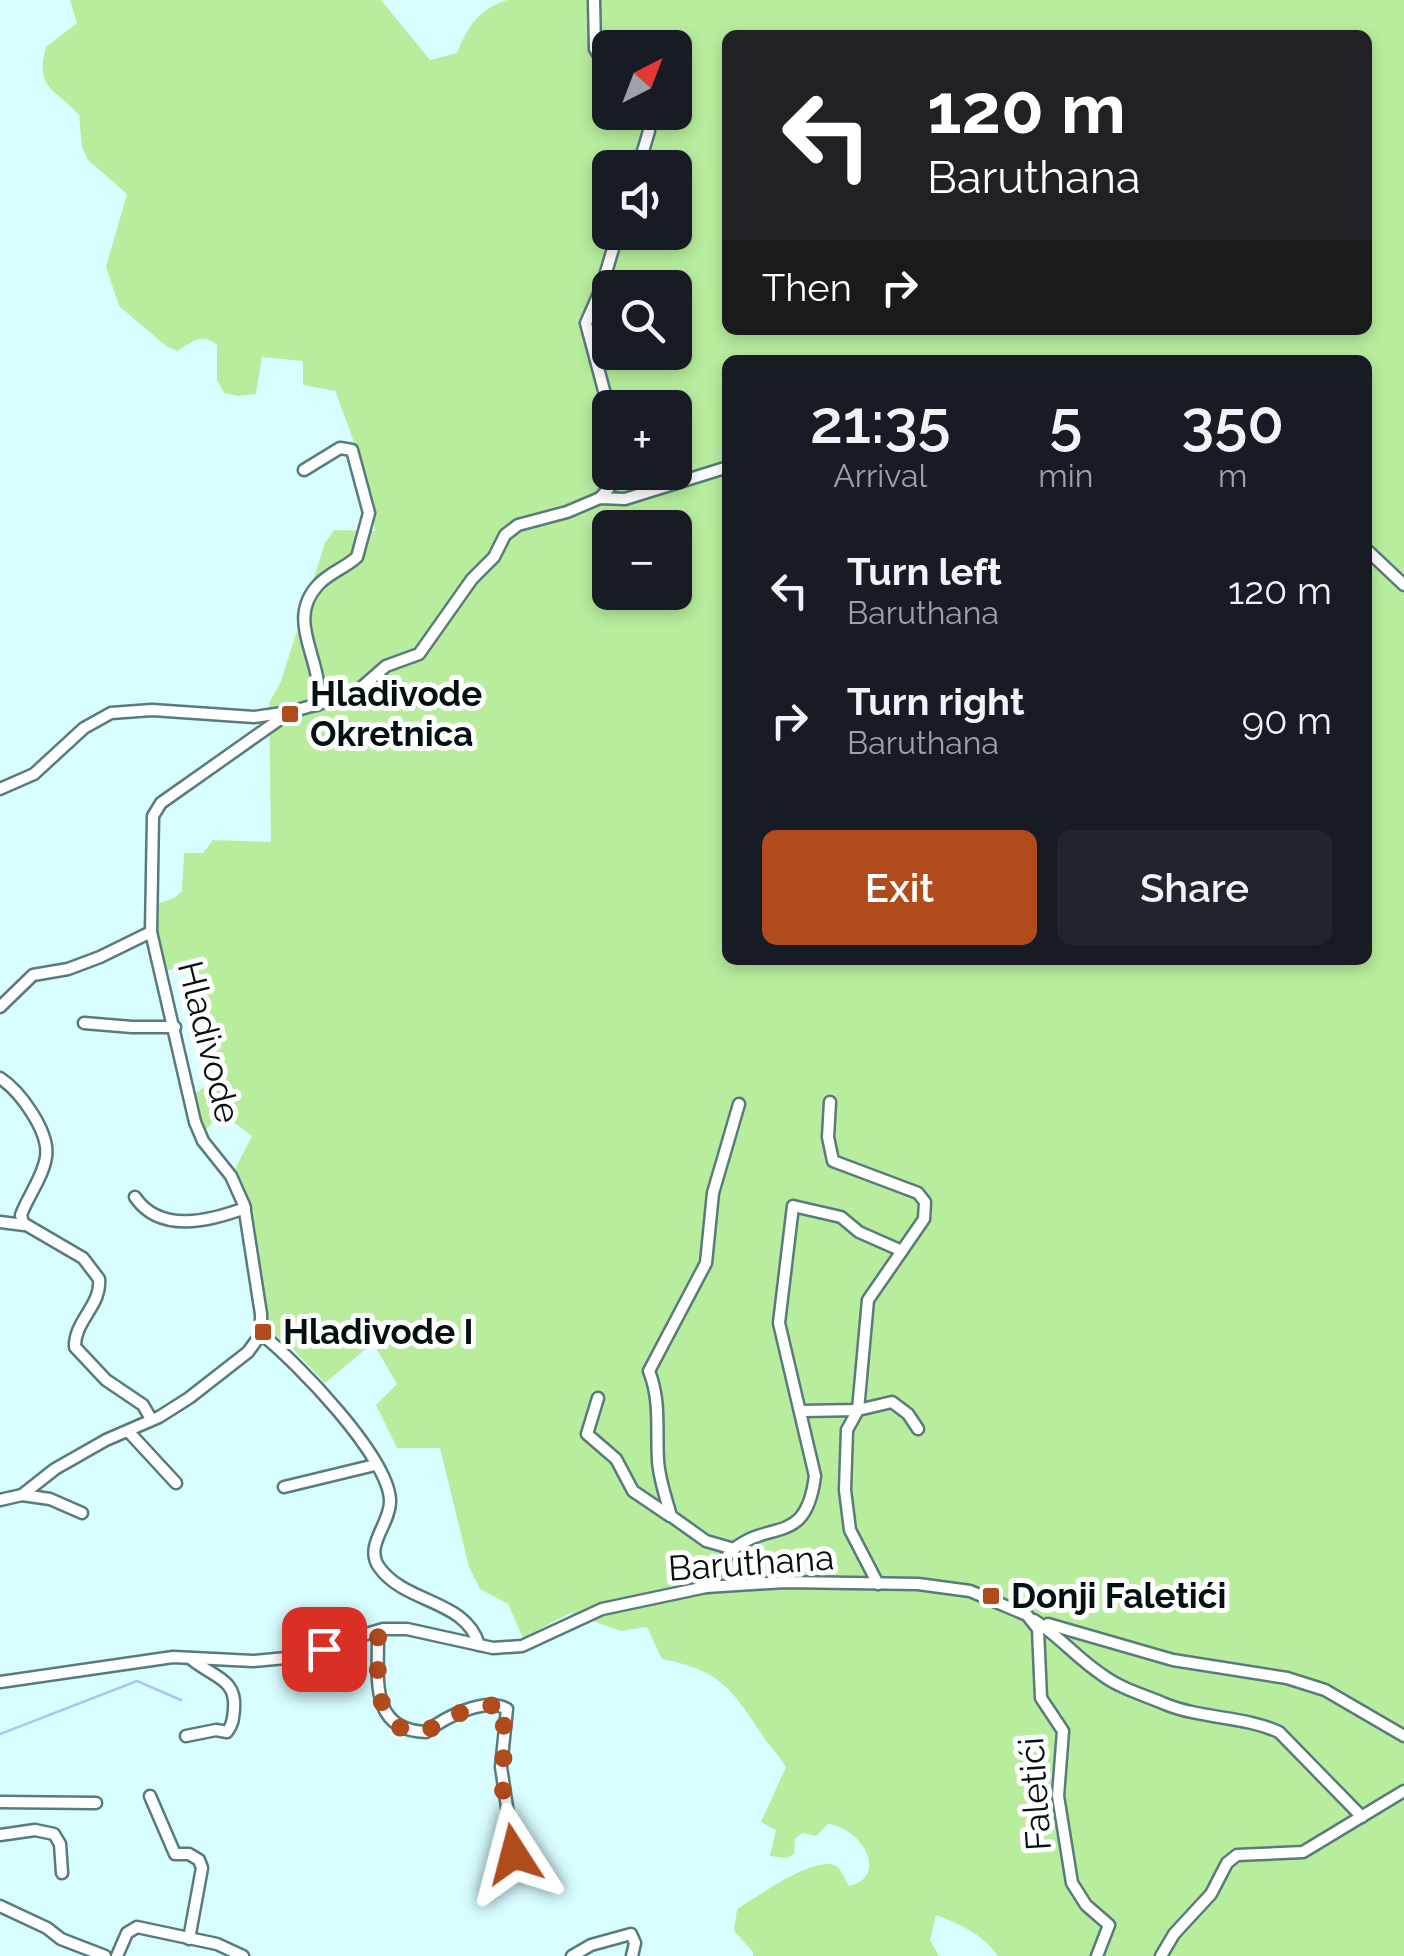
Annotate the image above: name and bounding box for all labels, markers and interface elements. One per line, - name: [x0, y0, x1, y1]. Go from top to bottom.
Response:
- north arrow: [592, 30, 692, 130]
- map controls: [592, 30, 692, 610]
- text: 120 m: [927, 67, 1126, 149]
- icon: left: [762, 70, 892, 200]
- button: sound: [592, 150, 692, 250]
- text: Baruthana: [927, 151, 1141, 204]
- icon: right: [872, 260, 927, 315]
- text: Then: [762, 265, 852, 310]
- button: search: [592, 270, 692, 370]
- text: 21:35: [810, 387, 950, 457]
- text: 5: [1049, 387, 1082, 457]
- text: 350: [1181, 387, 1284, 457]
- button: +: [592, 390, 692, 490]
- text: Arrival: [833, 457, 927, 494]
- text: min: [1038, 457, 1093, 494]
- text: m: [1218, 457, 1247, 494]
- button: −: [592, 510, 692, 610]
- text: Turn left: [847, 549, 1002, 594]
- icon: left: [762, 563, 817, 618]
- text: 120 m: [1228, 568, 1332, 613]
- text: Baruthana: [847, 594, 999, 631]
- place label: Hladivode Okretnica: [310, 673, 482, 754]
- text: Turn right: [847, 679, 1024, 724]
- icon: right: [762, 693, 817, 748]
- text: 90 m: [1242, 698, 1332, 743]
- marker: Hladivode Okretnica: [279, 703, 301, 725]
- text: Baruthana: [847, 724, 999, 761]
- button: Exit: [762, 830, 1037, 945]
- button: Share: [1057, 830, 1332, 945]
- street label: Hladivode: [170, 957, 249, 1127]
- place label: Hladivode I: [283, 1311, 474, 1352]
- marker: Hladivode I: [252, 1321, 274, 1343]
- street label: Baruthana: [667, 1536, 835, 1589]
- place label: Donji Faletići: [1011, 1575, 1226, 1616]
- marker: Donji Faletići: [980, 1585, 1002, 1607]
- pin: [282, 1607, 367, 1692]
- icon: arrive: [297, 1622, 352, 1677]
- street label: Faletići: [1010, 1736, 1059, 1852]
- position arrow: [462, 1802, 566, 1906]

